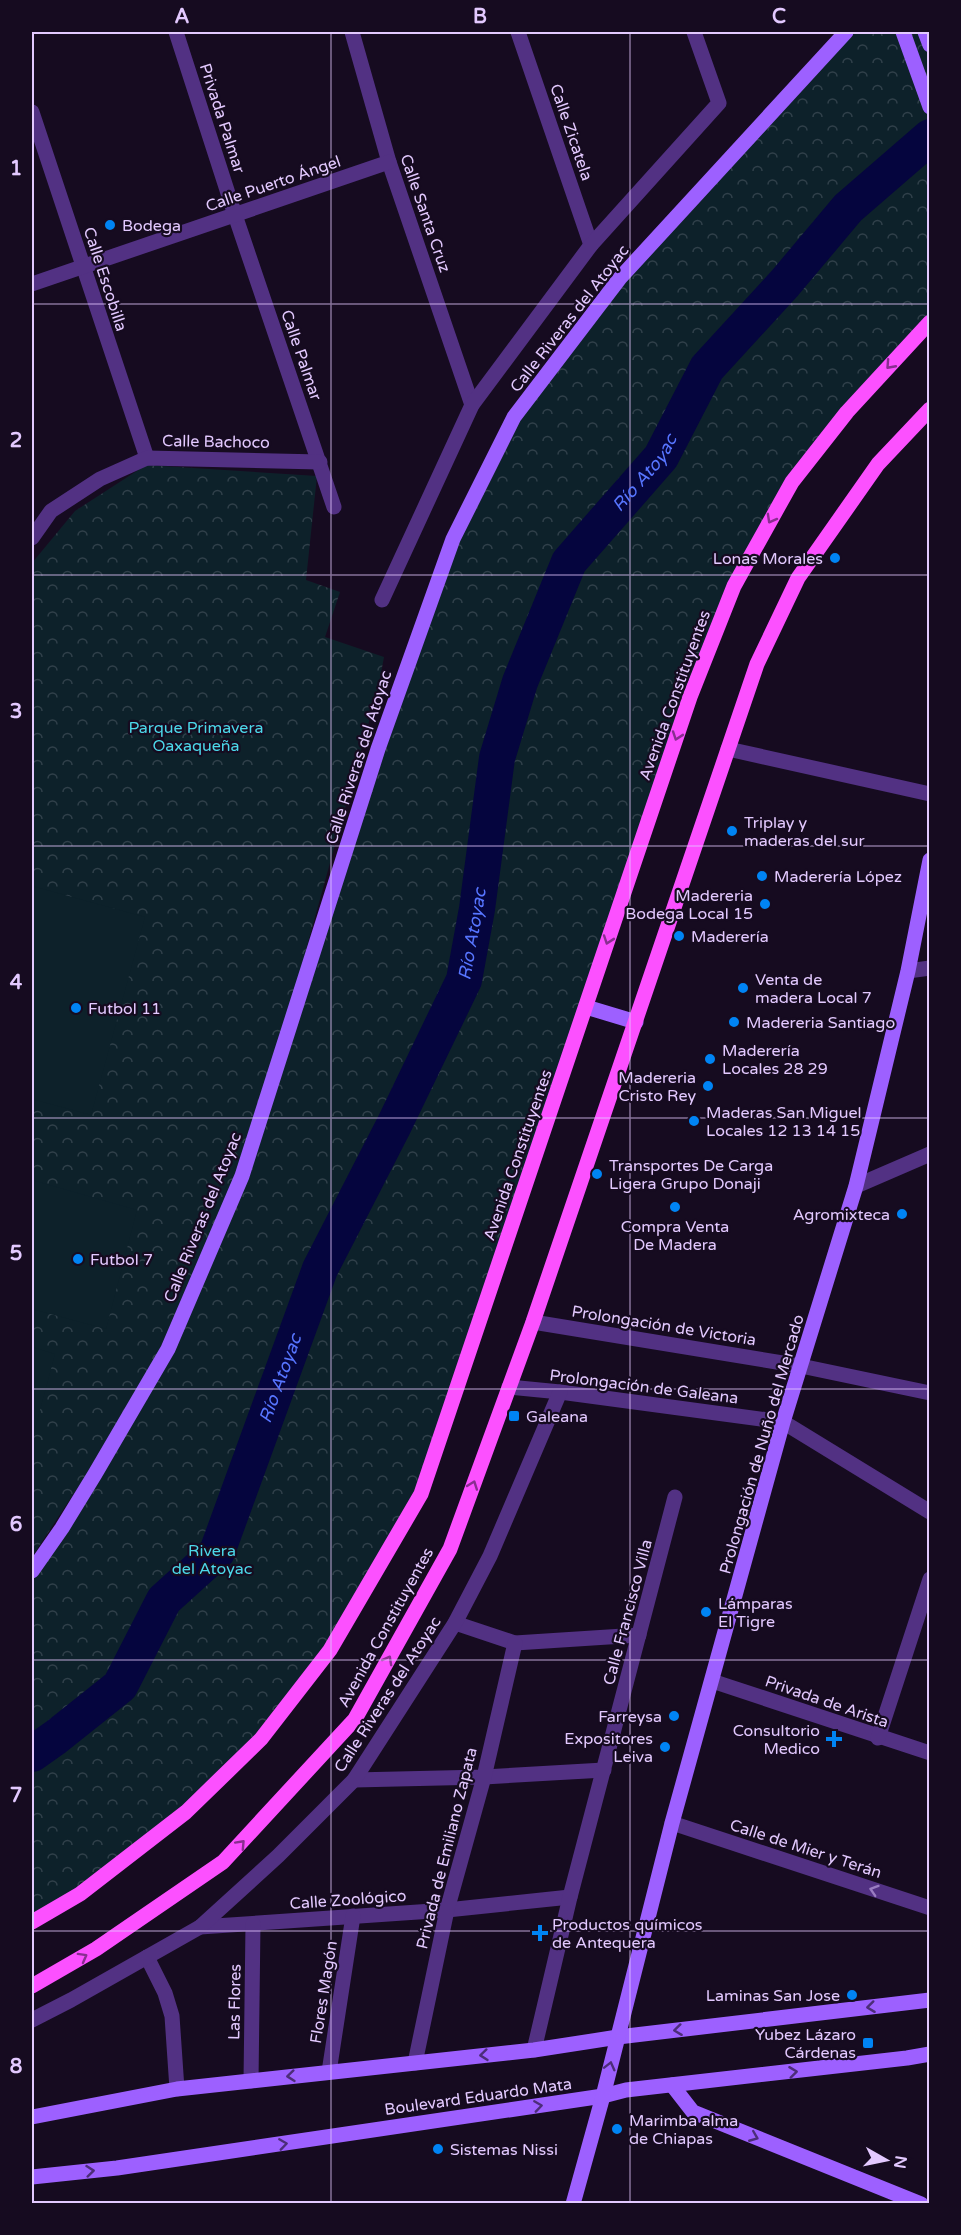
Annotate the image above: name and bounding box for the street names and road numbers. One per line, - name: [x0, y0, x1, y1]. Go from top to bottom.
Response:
- street label: Privada Palmar: [195, 61, 250, 177]
- street label: Calle Zicatela: [545, 81, 597, 183]
- street label: Calle Puerto Ángel: [203, 151, 343, 216]
- street label: Calle Santa Cruz: [395, 152, 455, 275]
- street label: Calle Escobilla: [79, 225, 131, 334]
- street label: Calle Riveras del Atoyac: [506, 241, 634, 396]
- street label: Calle Palmar: [276, 307, 326, 404]
- street label: Calle Bachoco: [162, 431, 270, 453]
- street label: Avenida Constituyentes: [635, 608, 715, 783]
- street label: Calle Riveras del Atoyac: [321, 668, 397, 847]
- street label: Avenida Constituyentes: [479, 1067, 557, 1243]
- street label: Calle Riveras del Atoyac: [160, 1129, 246, 1305]
- street label: Prolongación de Victoria: [570, 1302, 758, 1350]
- street label: Prolongación de Nuño del Mercado: [715, 1312, 809, 1576]
- street label: Prolongación de Galeana: [548, 1365, 739, 1409]
- street label: Calle Francisco Villa: [599, 1537, 657, 1687]
- street label: Avenida Constituyentes: [334, 1544, 438, 1711]
- street label: Calle Riveras del Atoyac: [330, 1613, 446, 1776]
- street label: Privada de Arista: [762, 1671, 891, 1732]
- street label: Privada de Emiliano Zapata: [412, 1745, 482, 1951]
- street label: Calle de Mier y Terán: [727, 1815, 884, 1883]
- street label: Calle Zoológico: [289, 1886, 407, 1914]
- street label: Flores Magón: [306, 1939, 342, 2045]
- street label: Las Flores: [224, 1964, 246, 2040]
- street label: Boulevard Eduardo Mata: [383, 2074, 573, 2120]

